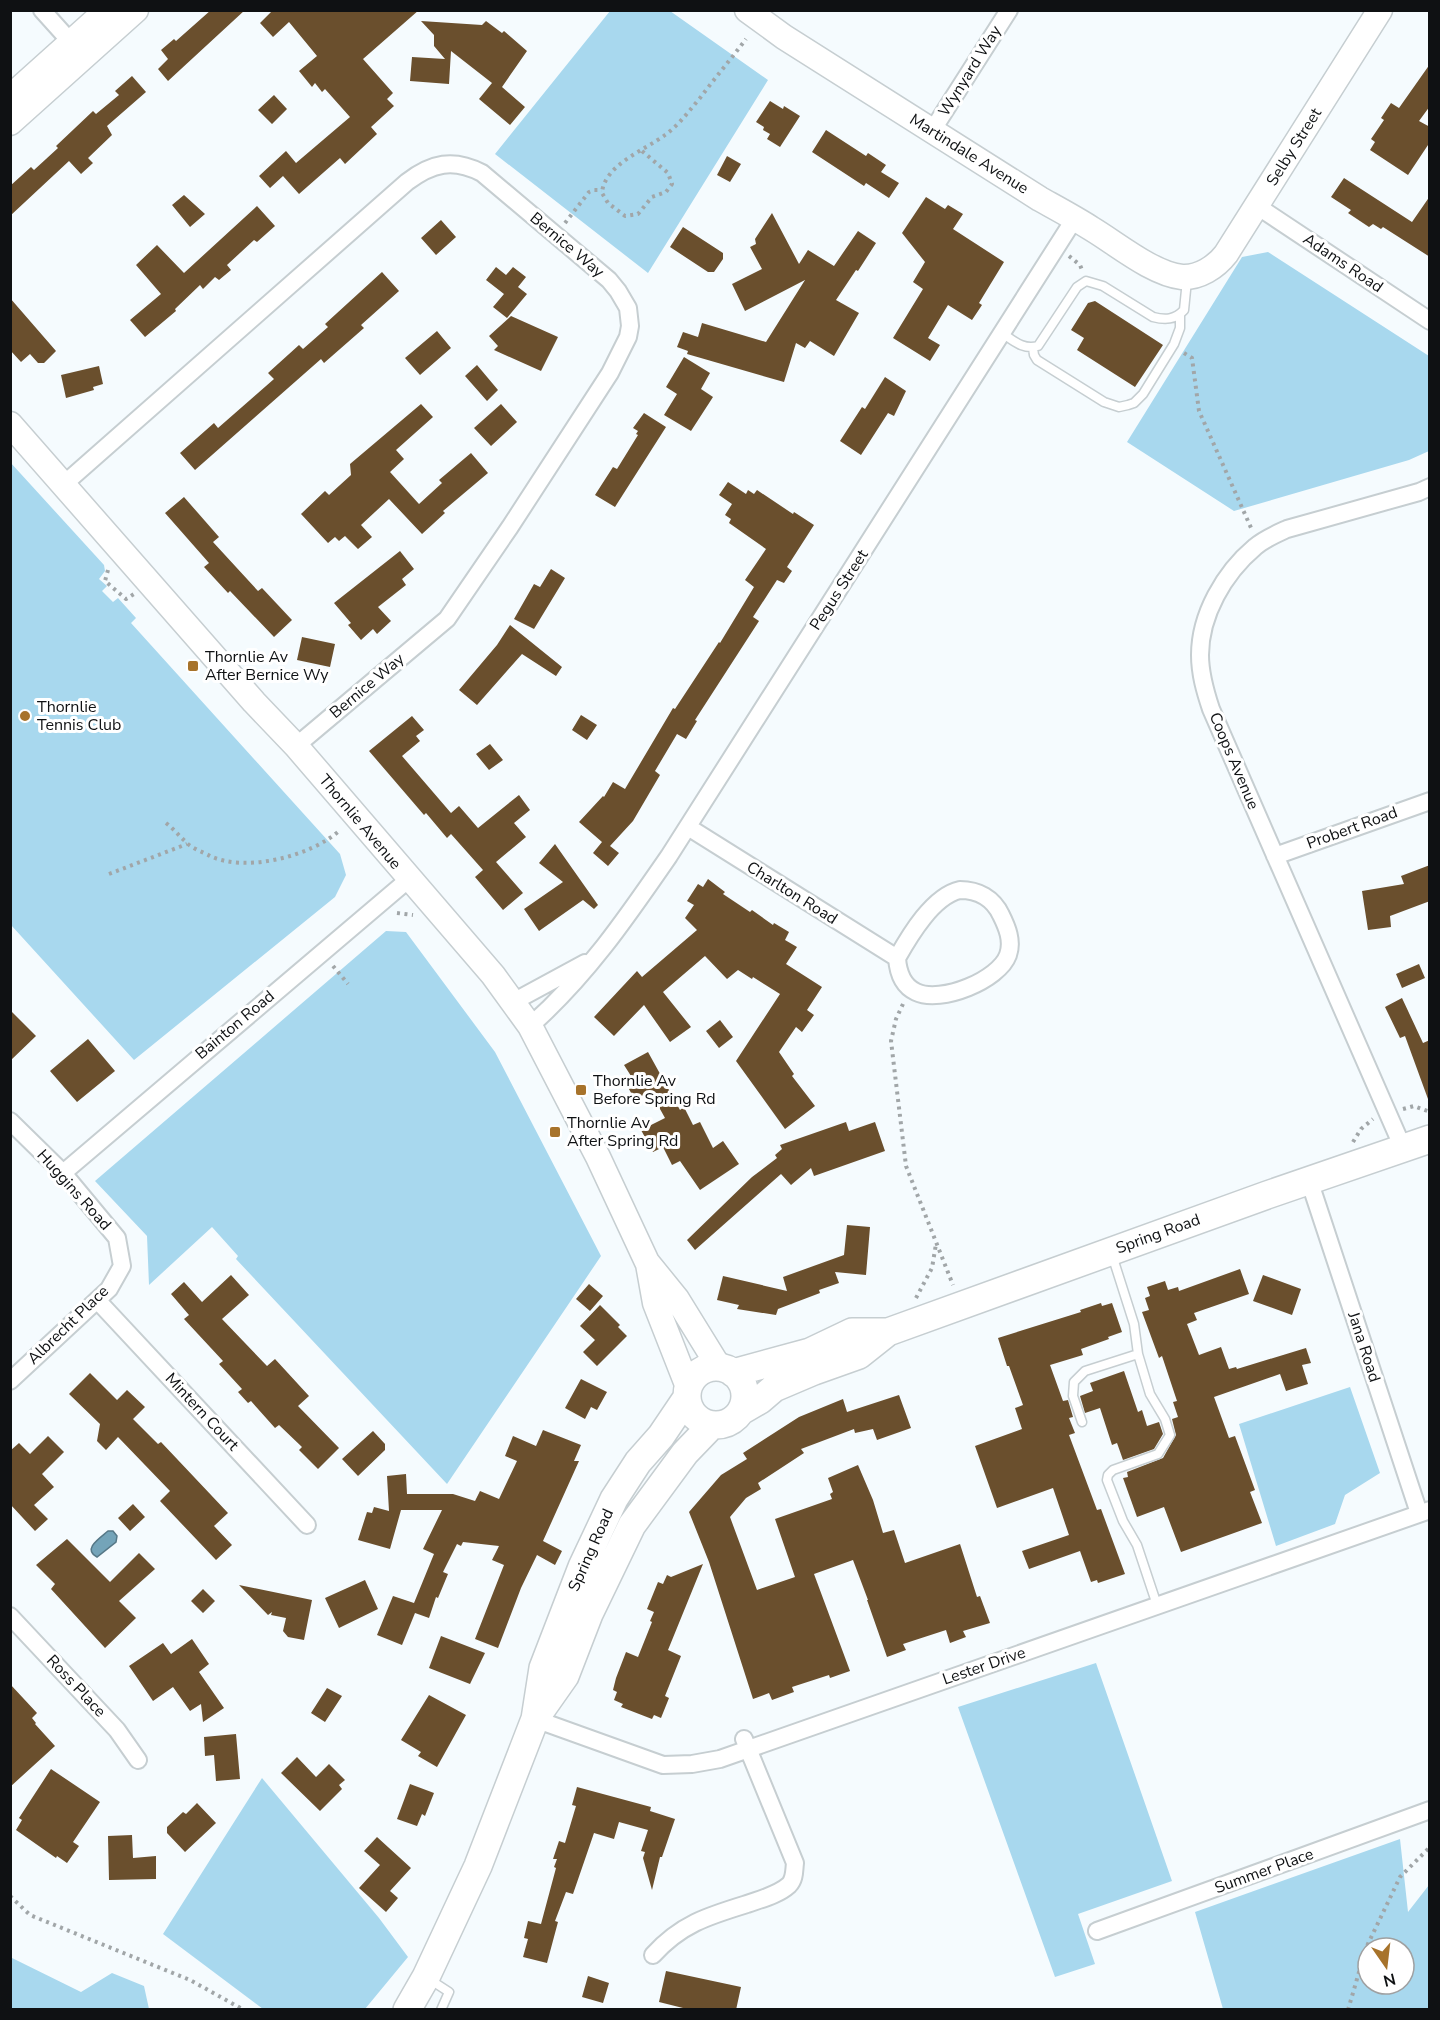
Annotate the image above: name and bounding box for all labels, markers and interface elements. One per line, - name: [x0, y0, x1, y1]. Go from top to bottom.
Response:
- street label: Wynyard Way: [933, 21, 1007, 121]
- street label: Selby Street: [1261, 103, 1327, 190]
- street label: Martindale Avenue: [905, 109, 1033, 199]
- street label: Bernice Way: [525, 207, 610, 283]
- street label: Adams Road: [1299, 228, 1387, 298]
- street label: Pegus Street: [805, 545, 874, 635]
- place label: Thornlie Av After Bernice Wy: [205, 646, 329, 686]
- street label: Bernice Way: [325, 648, 410, 724]
- marker: Thornlie Av After Bernice Wy: [186, 659, 200, 673]
- place label: Thornlie Tennis Club: [37, 696, 121, 736]
- marker: Thornlie Tennis Club: [18, 709, 32, 723]
- street label: Coops Avenue: [1204, 709, 1264, 813]
- street label: Thornlie Avenue: [314, 770, 406, 874]
- street label: Probert Road: [1303, 801, 1401, 855]
- street label: Charlton Road: [742, 856, 842, 930]
- street label: Bainton Road: [191, 985, 279, 1065]
- place label: Thornlie Av Before Spring Rd: [593, 1070, 716, 1110]
- marker: Thornlie Av Before Spring Rd: [574, 1083, 588, 1097]
- place label: Thornlie Av After Spring Rd: [567, 1112, 678, 1152]
- marker: Thornlie Av After Spring Rd: [548, 1125, 562, 1139]
- street label: Huggins Road: [32, 1145, 116, 1235]
- street label: Spring Road: [1113, 1209, 1203, 1259]
- street label: Albrecht Place: [23, 1281, 113, 1369]
- street label: Jana Road: [1342, 1308, 1386, 1385]
- street label: Mintern Court: [160, 1368, 244, 1456]
- street label: Spring Road: [563, 1505, 619, 1595]
- street label: Lester Drive: [939, 1642, 1029, 1690]
- street label: Ross Place: [41, 1650, 111, 1722]
- street label: Summer Place: [1212, 1843, 1316, 1899]
- north arrow: [1356, 1936, 1416, 1996]
- text: N: [1381, 1967, 1398, 1992]

